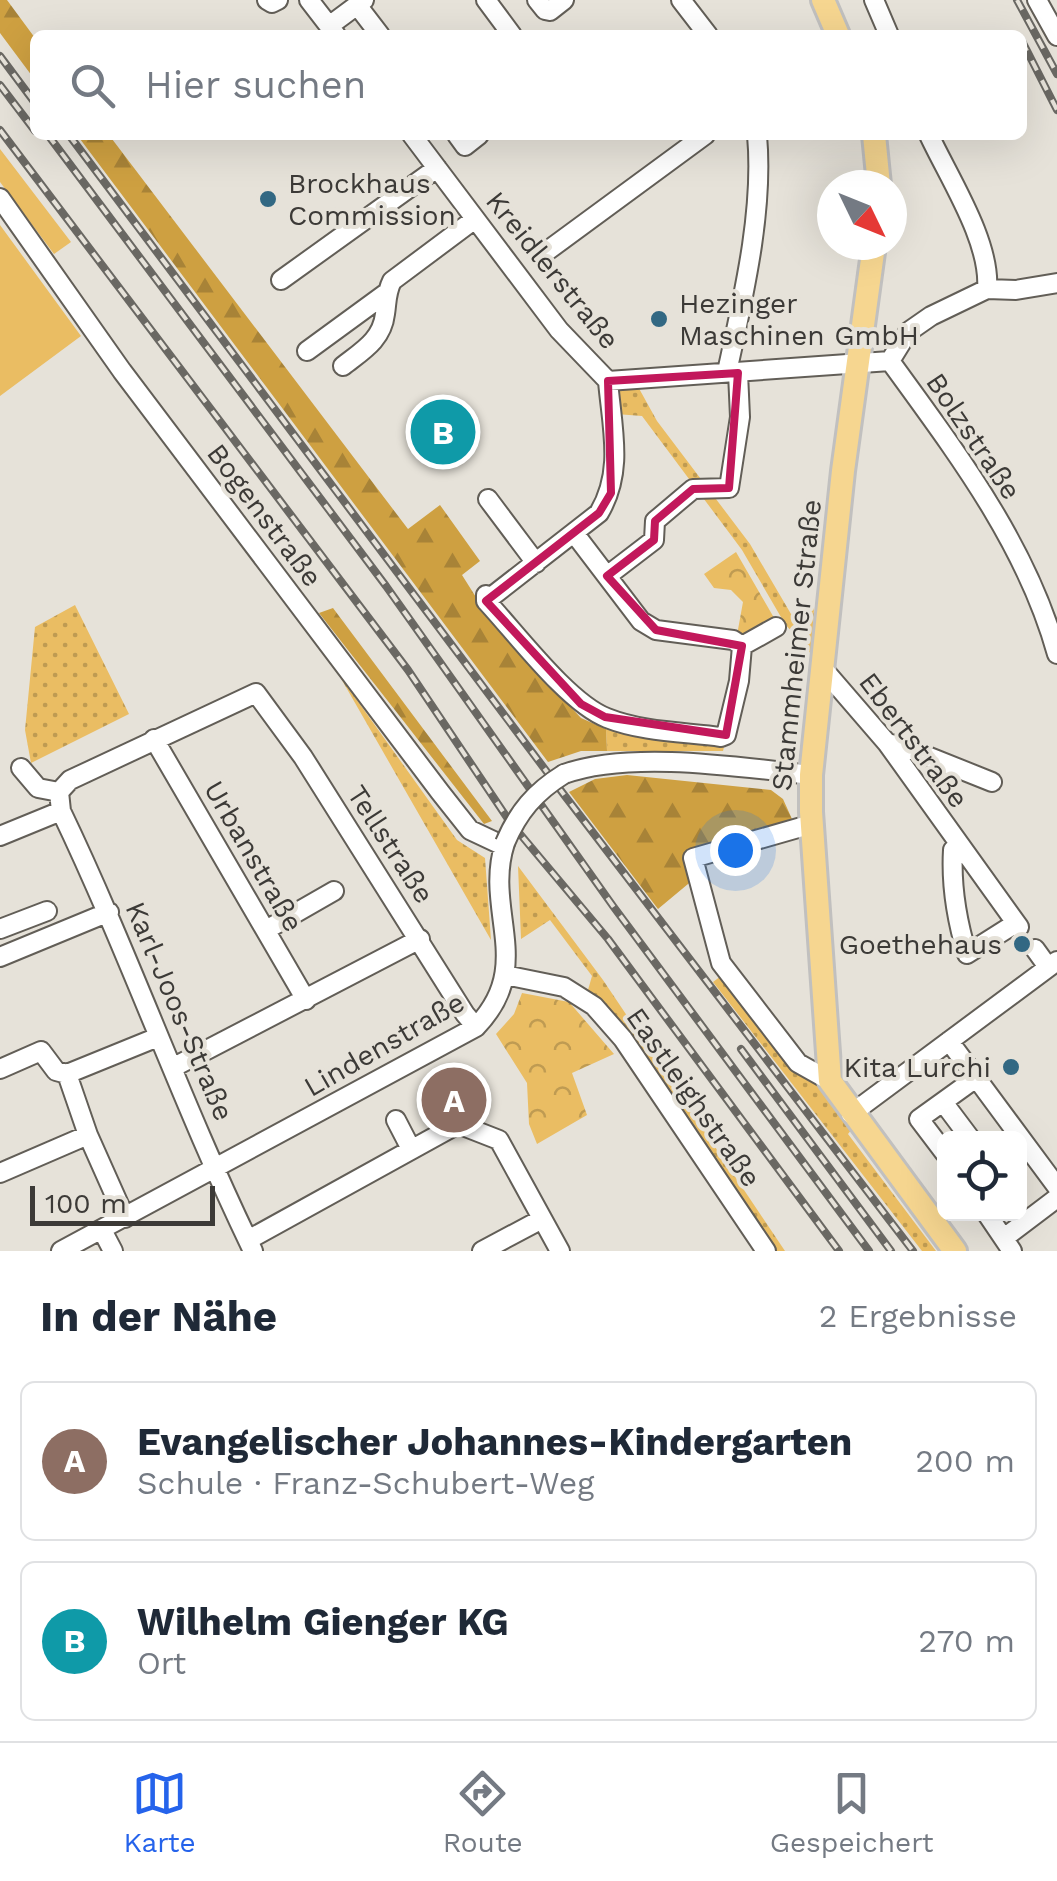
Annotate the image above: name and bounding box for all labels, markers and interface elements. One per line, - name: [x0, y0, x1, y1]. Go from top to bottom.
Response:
- search box: [30, 30, 1027, 140]
- icon: search: [65, 58, 120, 113]
- text: Hier suchen: [145, 63, 366, 107]
- place label: Brockhaus Commission: [288, 167, 456, 232]
- north arrow: [817, 170, 907, 260]
- street label: Kreidlerstraße: [479, 185, 626, 356]
- marker: Brockhaus Commission: [257, 188, 279, 210]
- place label: Hezinger Maschinen GmbH: [679, 287, 919, 352]
- marker: Hezinger Maschinen GmbH: [648, 308, 670, 330]
- street label: Bolzstraße: [919, 367, 1028, 506]
- pin: B: [410, 394, 476, 470]
- street label: Bogenstraße: [200, 437, 329, 593]
- street label: Stammheimer Straße: [765, 498, 828, 792]
- street label: Ebertstraße: [852, 666, 975, 814]
- street label: Urbanstraße: [197, 775, 310, 938]
- street label: Tellstraße: [340, 779, 441, 909]
- your location: [710, 825, 761, 876]
- street label: Karl-Joos-Straße: [119, 897, 241, 1126]
- place label: Goethehaus: [839, 928, 1002, 961]
- marker: Goethehaus: [1011, 933, 1033, 955]
- street label: Lindenstraße: [298, 985, 470, 1104]
- street label: Eastleighstraße: [619, 1001, 768, 1193]
- place label: Kita Lurchi: [844, 1051, 991, 1084]
- marker: Kita Lurchi: [1000, 1056, 1022, 1078]
- pin: A: [422, 1062, 486, 1138]
- map controls: [937, 1131, 1027, 1221]
- button: locate: [937, 1131, 1027, 1221]
- scale bar: [30, 1181, 215, 1226]
- text: 100 m: [45, 1187, 127, 1220]
- text: In der Nähe: [40, 1292, 277, 1341]
- text: 2 Ergebnisse: [819, 1297, 1017, 1335]
- text: Evangelischer Johannes-Kindergarten: [137, 1420, 852, 1464]
- text: A: [64, 1442, 85, 1480]
- text: 200 m: [915, 1442, 1015, 1480]
- text: Schule · Franz-Schubert-Weg: [137, 1464, 594, 1502]
- text: Wilhelm Gienger KG: [137, 1600, 509, 1644]
- text: B: [64, 1622, 85, 1660]
- text: 270 m: [918, 1622, 1015, 1660]
- text: Ort: [137, 1644, 186, 1682]
- tab: Karte: [123, 1766, 196, 1859]
- tab: Route: [443, 1766, 523, 1859]
- tab: Gespeichert: [770, 1766, 934, 1859]

